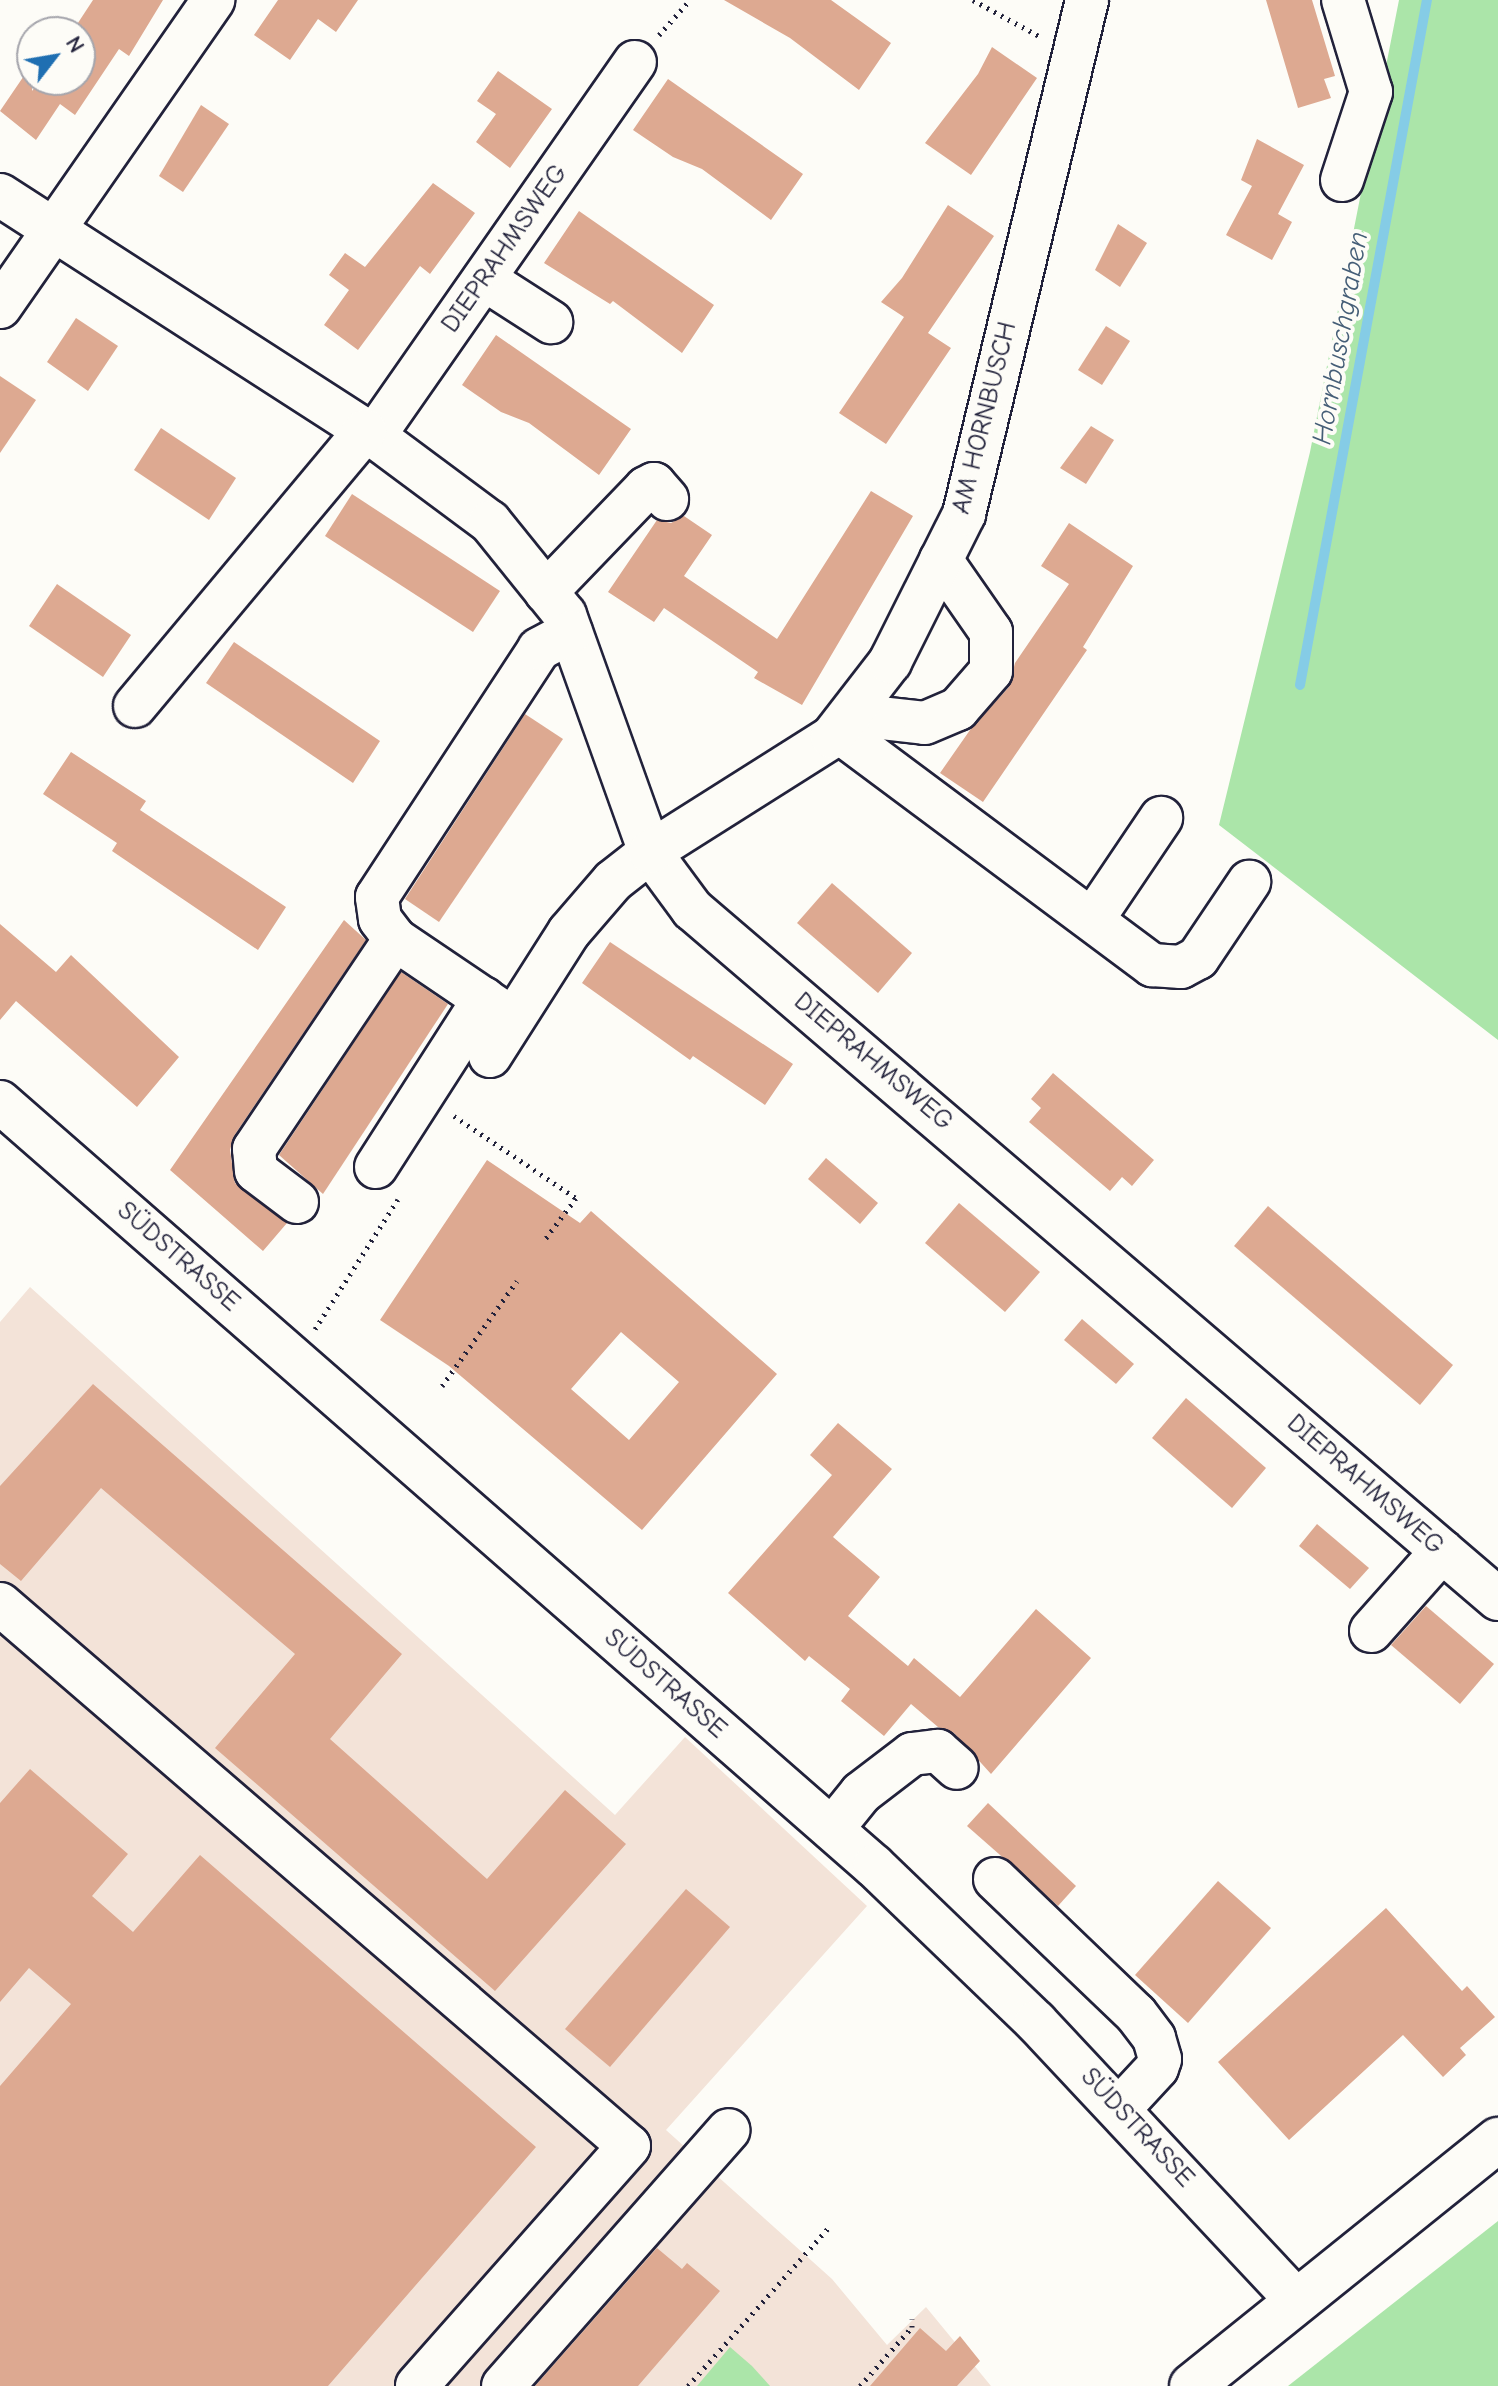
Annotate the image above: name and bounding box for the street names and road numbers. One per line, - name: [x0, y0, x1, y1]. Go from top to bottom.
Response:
- street label: DIEPRAHMSWEG: [435, 159, 575, 339]
- street label: AM HORNBUSCH: [946, 319, 1024, 517]
- street label: DIEPRAHMSWEG: [787, 986, 959, 1138]
- street label: SÜDSTRASSE: [111, 1196, 245, 1318]
- street label: DIEPRAHMSWEG: [1280, 1408, 1450, 1562]
- street label: SÜDSTRASSE: [598, 1623, 732, 1745]
- street label: SÜDSTRASSE: [1074, 2062, 1200, 2194]

